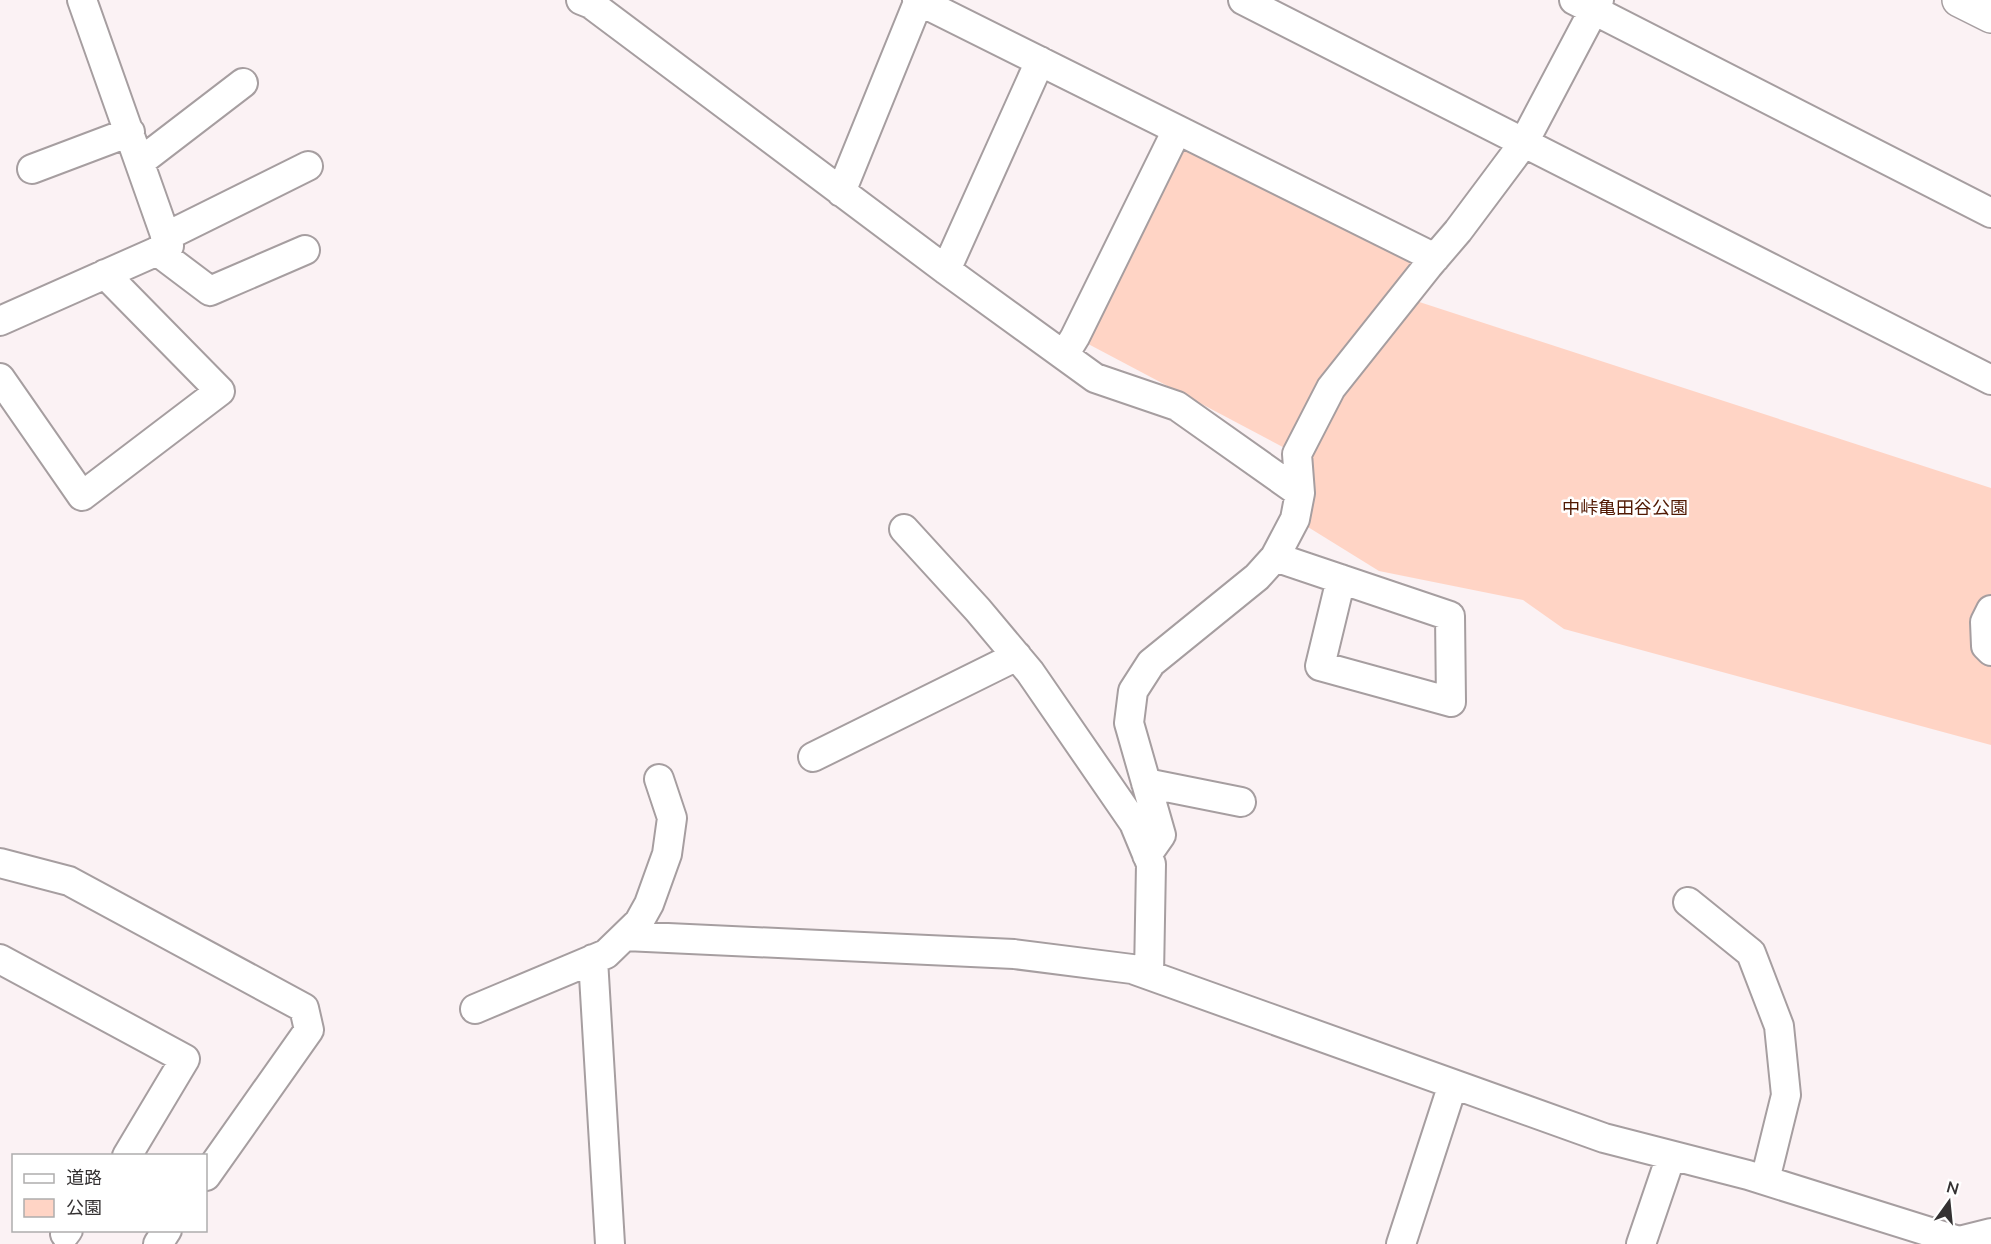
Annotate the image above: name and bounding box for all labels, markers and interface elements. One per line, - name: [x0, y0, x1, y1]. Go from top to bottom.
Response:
- park label: 中峠亀田谷公園: [1562, 496, 1688, 519]
- legend: [12, 1154, 207, 1232]
- text: 道路: [66, 1166, 102, 1189]
- north arrow: [1919, 1172, 1979, 1232]
- text: N: [1944, 1176, 1961, 1199]
- text: 公園: [66, 1196, 102, 1219]

